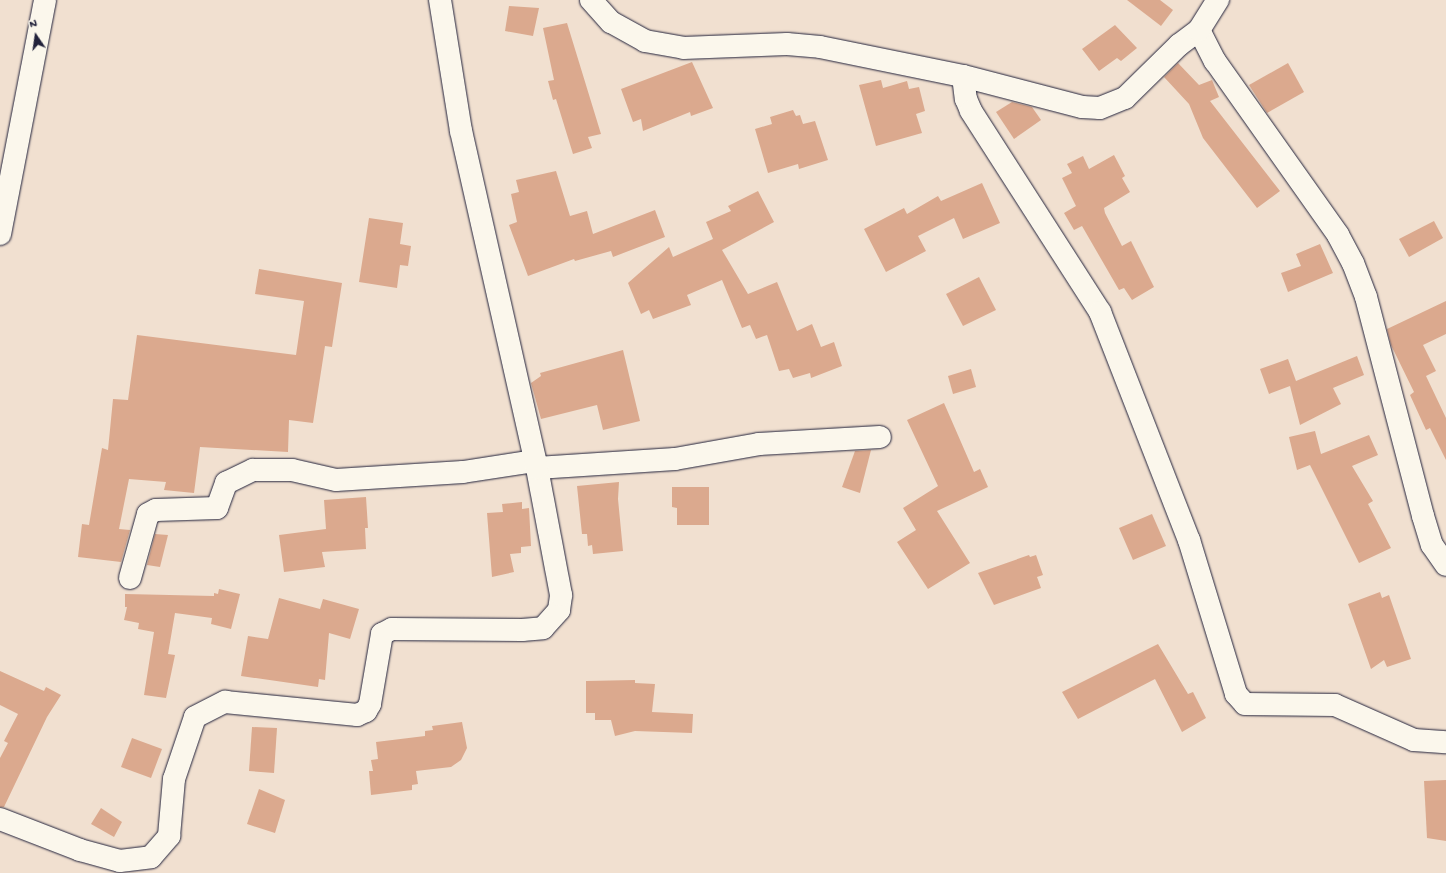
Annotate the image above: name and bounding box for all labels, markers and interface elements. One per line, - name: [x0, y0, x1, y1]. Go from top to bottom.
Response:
- north arrow: [16, 16, 56, 56]
- text: N: [28, 18, 38, 31]

